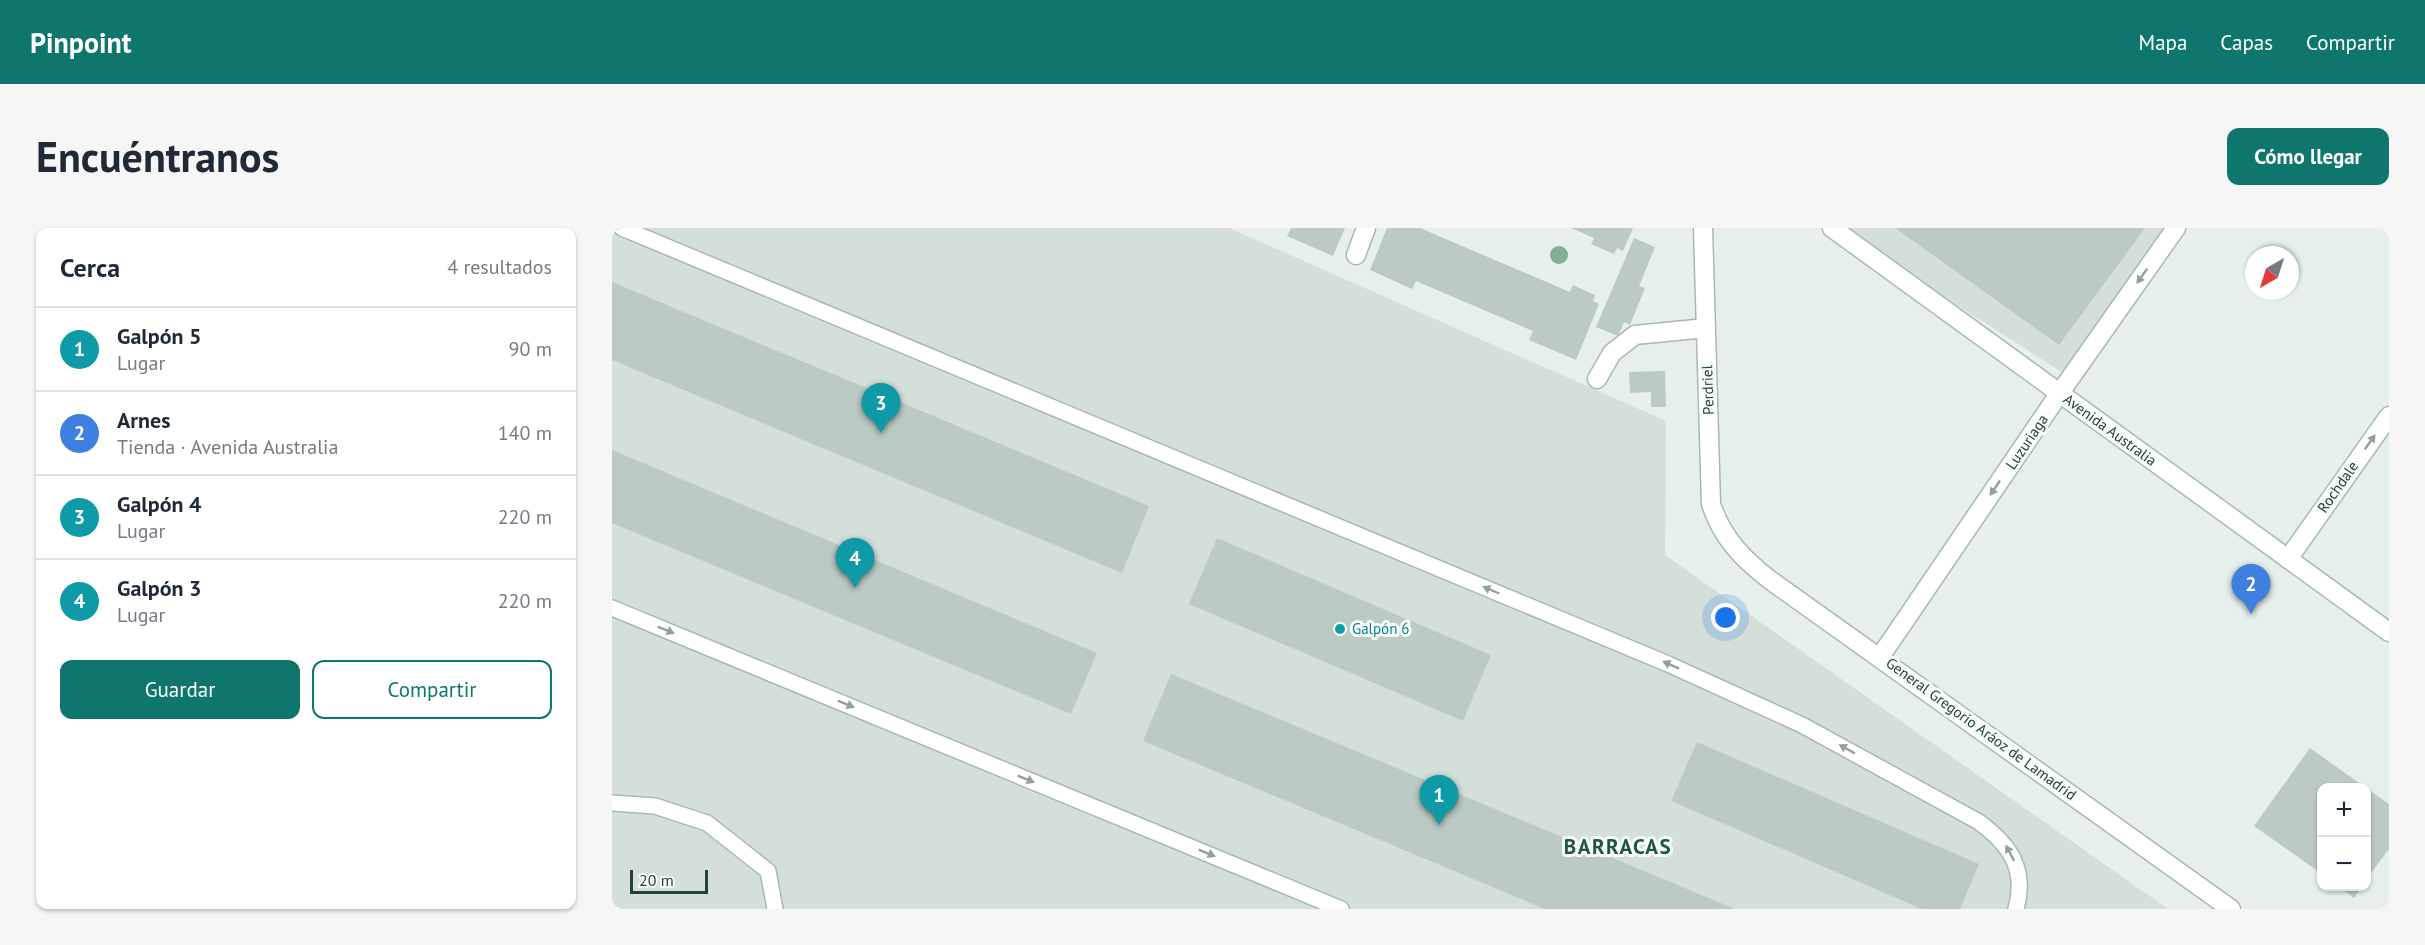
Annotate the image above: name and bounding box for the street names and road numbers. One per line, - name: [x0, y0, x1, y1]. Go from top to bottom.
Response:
- street label: Perdriel: [1697, 364, 1718, 415]
- street label: Avenida Australia: [2060, 389, 2161, 470]
- street label: Luzuriaga: [2001, 411, 2052, 473]
- street label: Rochdale: [2313, 457, 2362, 516]
- street label: General Gregorio Aráoz de Lamadrid: [1882, 653, 2080, 804]

